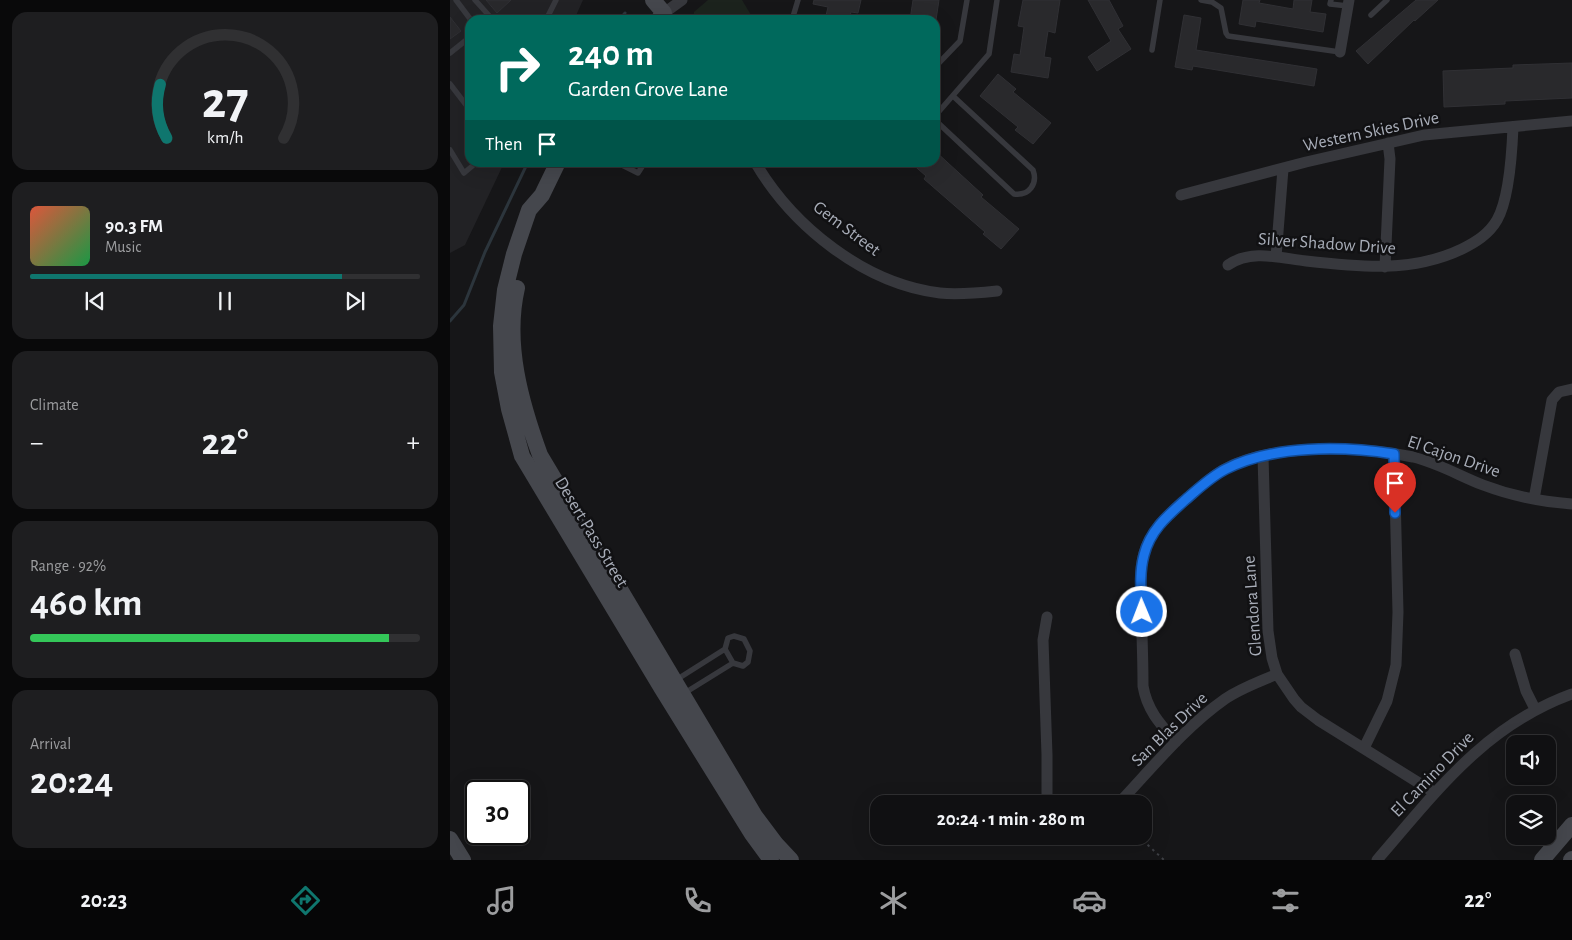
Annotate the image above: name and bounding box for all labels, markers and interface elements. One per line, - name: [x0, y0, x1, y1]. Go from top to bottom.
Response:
- icon: right: [485, 35, 550, 100]
- text: 240 m: [568, 37, 654, 72]
- text: 27: [202, 75, 248, 127]
- text: Garden Grove Lane: [568, 78, 728, 100]
- street label: Western Skies Drive: [1302, 109, 1441, 155]
- text: km/h: [207, 129, 243, 147]
- icon: arrive: [533, 130, 561, 158]
- text: Then: [485, 135, 523, 154]
- street label: Gem Street: [810, 198, 883, 260]
- text: 90.3 FM: [105, 217, 163, 236]
- street label: Silver Shadow Drive: [1257, 230, 1396, 258]
- text: Music: [105, 239, 141, 255]
- icon: previous: [81, 287, 109, 315]
- icon: pause: [211, 287, 239, 315]
- icon: next: [341, 287, 369, 315]
- text: Climate: [30, 397, 79, 413]
- text: 22°: [202, 424, 248, 462]
- text: −: [30, 429, 43, 457]
- text: +: [407, 429, 420, 457]
- street label: El Cajon Drive: [1405, 433, 1502, 481]
- pin: [1374, 462, 1416, 513]
- icon: arrive: [1381, 469, 1409, 497]
- street label: Desert Pass Street: [551, 474, 631, 591]
- street label: Glendora Lane: [1241, 555, 1265, 657]
- text: Range · 92%: [30, 558, 106, 574]
- text: 460 km: [30, 585, 142, 623]
- position arrow: [1115, 585, 1167, 637]
- street label: San Blas Drive: [1128, 689, 1211, 770]
- street label: El Camino Drive: [1388, 729, 1478, 821]
- map controls: [1506, 735, 1556, 845]
- button: sound: [1506, 735, 1556, 785]
- text: Arrival: [30, 736, 71, 752]
- text: 20:24: [30, 763, 113, 801]
- speed limit sign: 30: [465, 780, 530, 845]
- button: layers: [1506, 795, 1556, 845]
- text: 20:24 · 1 min · 280 m: [937, 810, 1085, 829]
- icon: directions: [288, 883, 323, 918]
- icon: music: [484, 883, 519, 918]
- icon: phone: [680, 883, 715, 918]
- icon: climate: [876, 883, 911, 918]
- icon: car: [1072, 883, 1107, 918]
- icon: filters: [1268, 883, 1303, 918]
- text: 20:23: [81, 889, 127, 911]
- text: 22°: [1464, 889, 1491, 911]

